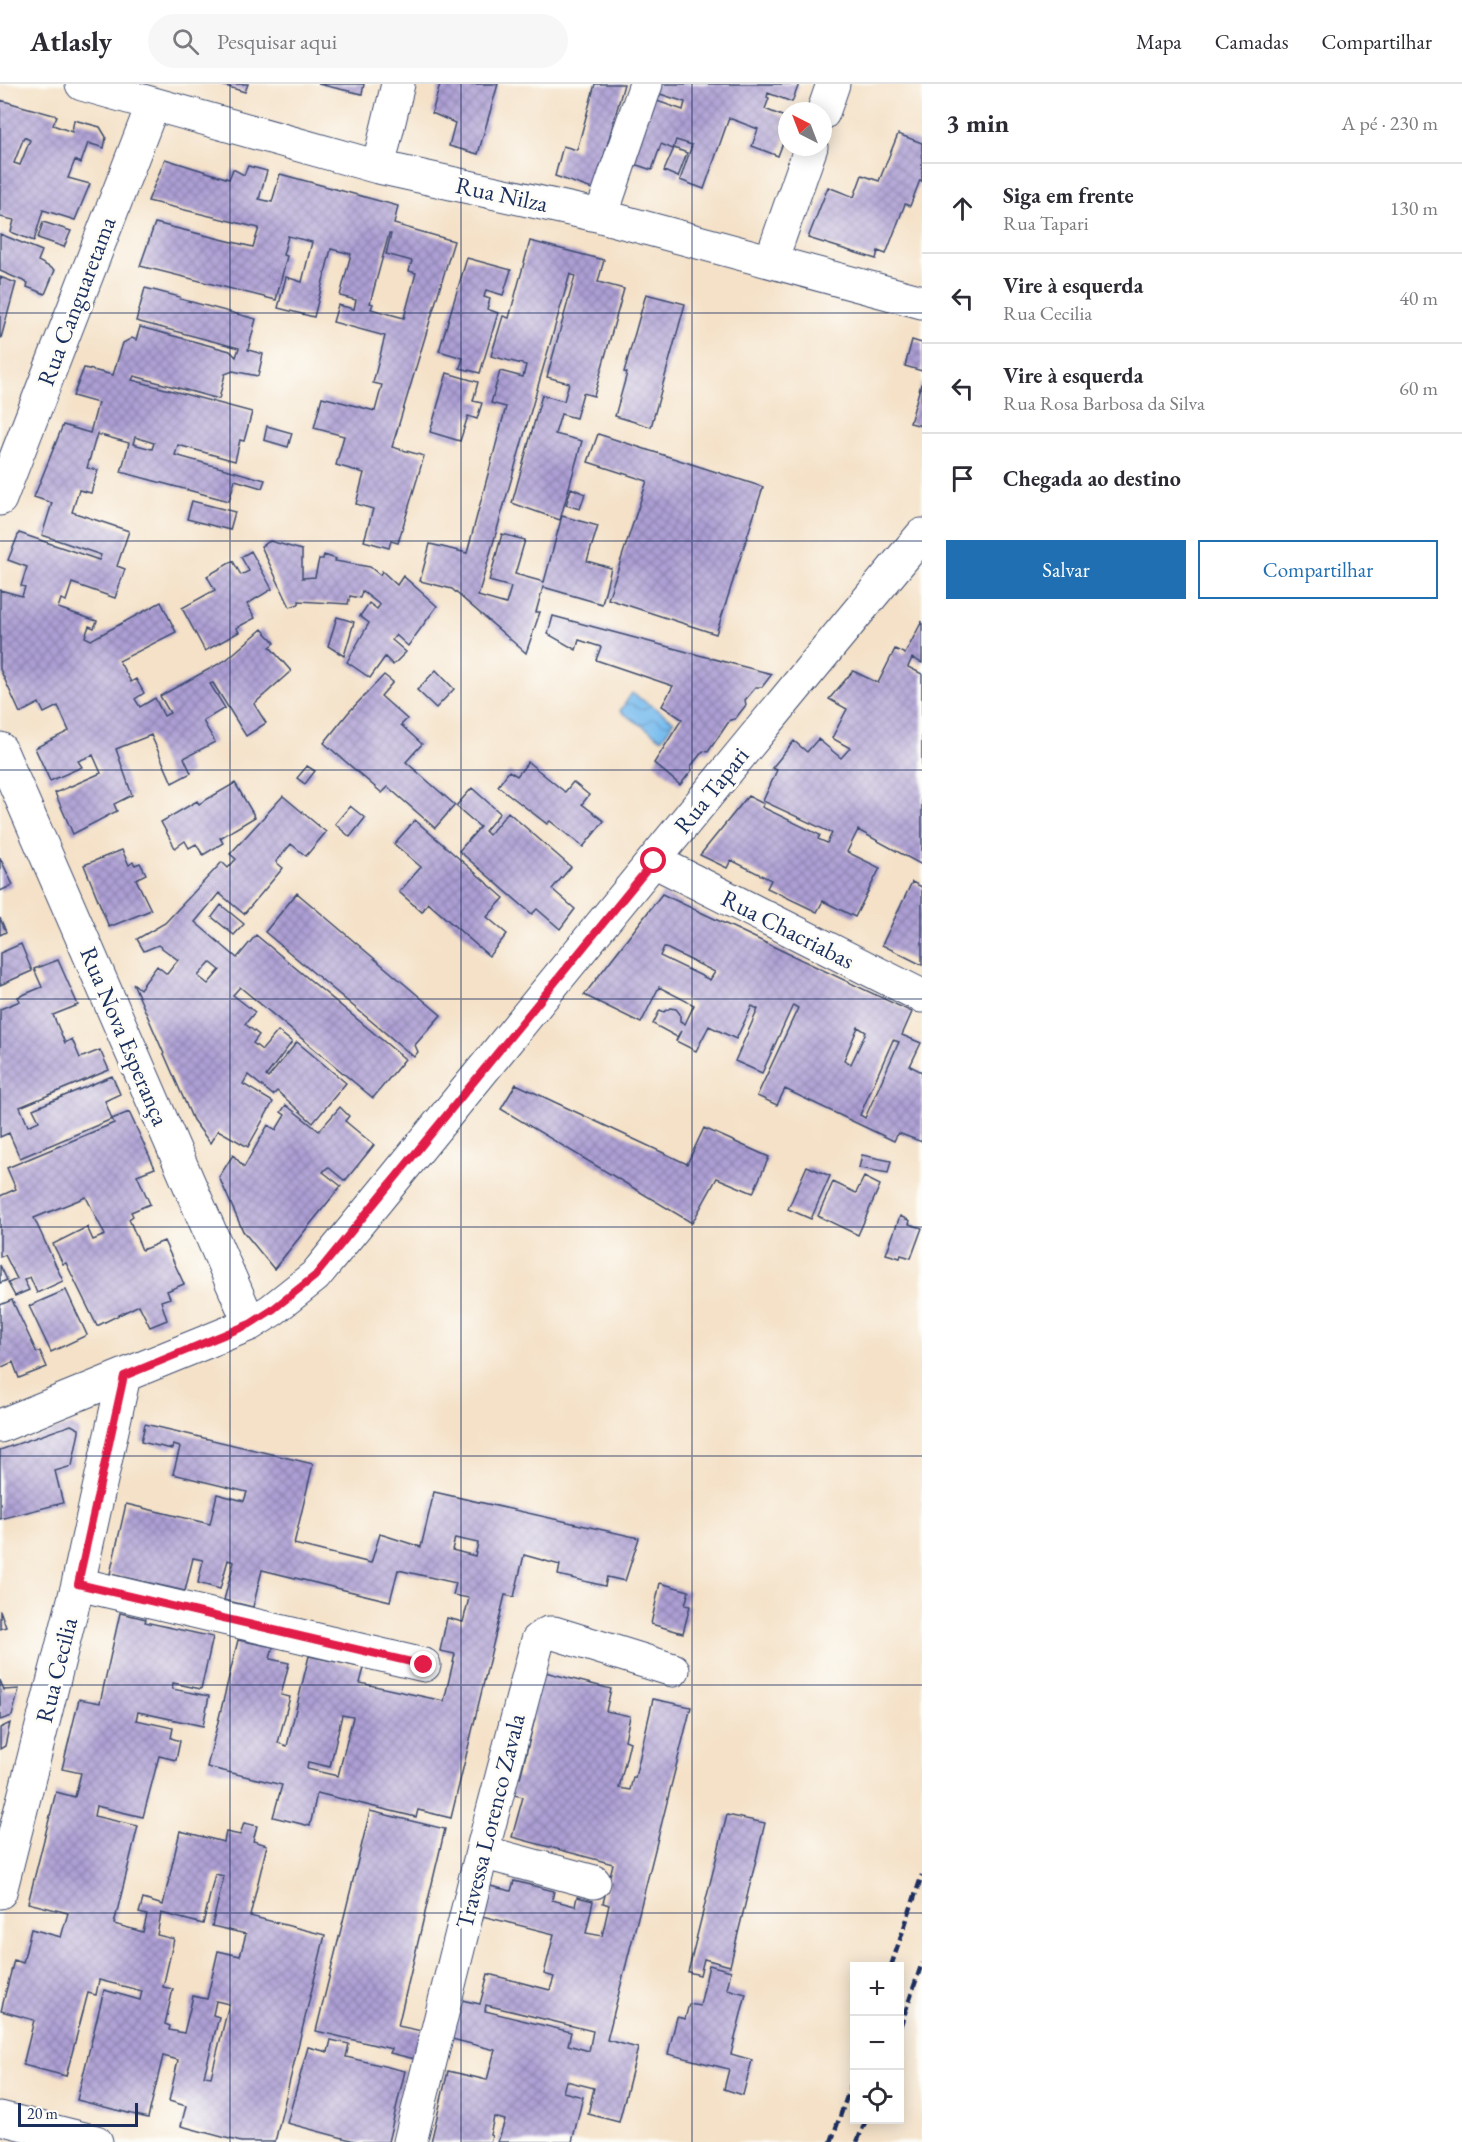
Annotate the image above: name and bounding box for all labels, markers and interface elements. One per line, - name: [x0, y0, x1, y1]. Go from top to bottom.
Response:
- search box: [148, 14, 568, 68]
- text: Atlasly: [30, 23, 112, 59]
- icon: search: [169, 25, 202, 58]
- text: Pesquisar aqui: [217, 27, 337, 56]
- text: Mapa: [1136, 28, 1182, 55]
- text: Camadas: [1215, 28, 1288, 55]
- text: Compartilhar: [1321, 28, 1432, 55]
- north arrow: [778, 102, 832, 156]
- text: 3 min: [946, 106, 1009, 140]
- text: A pé · 230 m: [1342, 110, 1438, 136]
- street label: Rua Nilza: [453, 169, 551, 219]
- text: Siga em frente: [1003, 181, 1134, 210]
- icon: ahead: [946, 192, 979, 225]
- text: 130 m: [1390, 195, 1438, 221]
- text: Rua Tapari: [1003, 210, 1089, 236]
- street label: Rua Canguaretama: [29, 212, 123, 390]
- text: Vire à esquerda: [1003, 271, 1143, 300]
- icon: left: [946, 282, 979, 315]
- text: 40 m: [1399, 285, 1438, 311]
- text: Rua Cecilia: [1003, 300, 1092, 326]
- text: Vire à esquerda: [1003, 361, 1143, 390]
- icon: left: [946, 372, 979, 405]
- text: 60 m: [1399, 375, 1438, 401]
- text: Rua Rosa Barbosa da Silva: [1003, 390, 1205, 416]
- icon: arrive: [946, 462, 979, 495]
- text: Chegada ao destino: [1003, 464, 1181, 493]
- button: Salvar: [946, 540, 1186, 599]
- button: Compartilhar: [1198, 540, 1438, 599]
- street label: Rua Tapari: [667, 740, 755, 840]
- route start: [640, 847, 666, 873]
- street label: Rua Chacriabas: [716, 882, 860, 976]
- street label: Rua Nova Esperança: [73, 942, 177, 1131]
- street label: Rua Cecilia: [28, 1614, 84, 1726]
- route end: [410, 1651, 436, 1677]
- street label: Travessa Lorenco Zavala: [448, 1710, 532, 1932]
- map controls: [850, 1962, 904, 2124]
- button: +: [850, 1962, 904, 2016]
- button: −: [850, 2016, 904, 2070]
- button: locate: [850, 2070, 904, 2124]
- scale bar: [18, 2100, 138, 2128]
- text: 20 m: [27, 2103, 58, 2124]

